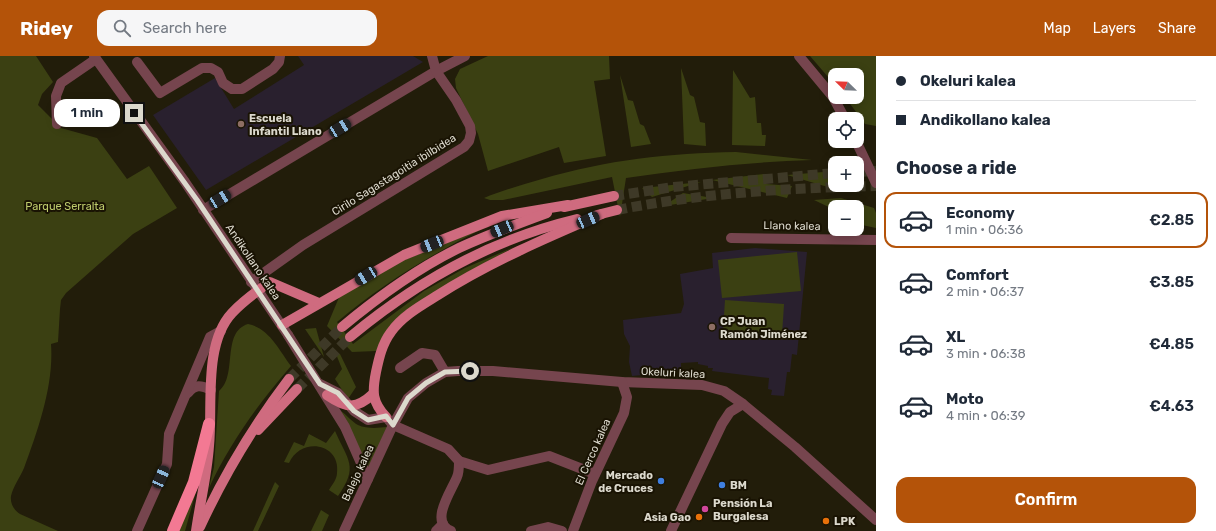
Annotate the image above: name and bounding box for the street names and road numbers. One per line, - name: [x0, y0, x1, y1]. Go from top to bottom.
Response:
- street label: Cirilo Sagastagoitia ibilbidea: [330, 131, 458, 219]
- street label: Llano kalea: [763, 219, 821, 233]
- street label: Andikollano kalea: [223, 222, 283, 302]
- street label: Okeluri kalea: [641, 365, 705, 381]
- street label: El Cerco kalea: [573, 417, 613, 487]
- street label: Balejo kalea: [339, 443, 377, 503]

